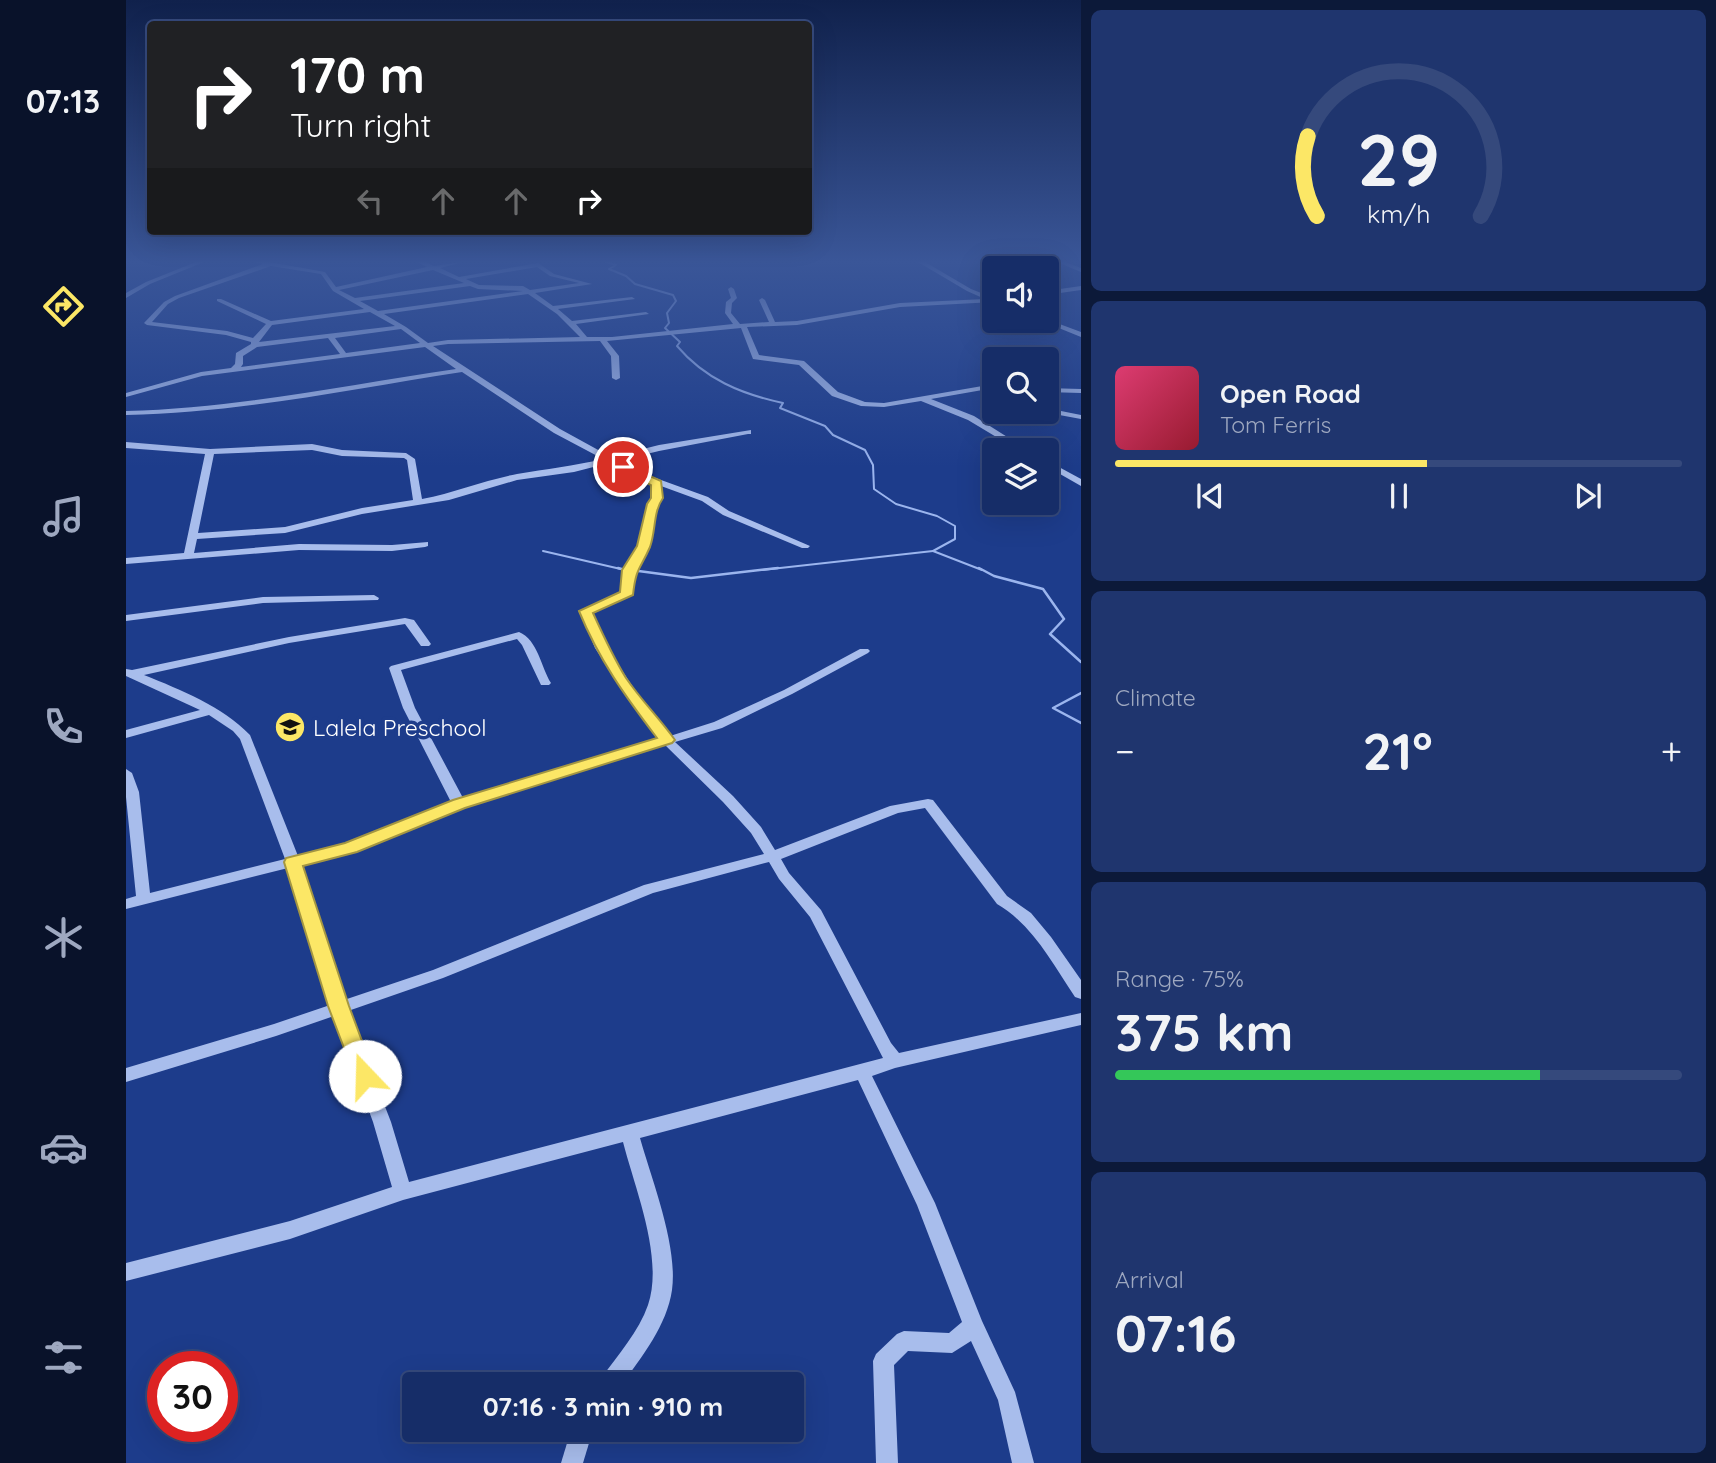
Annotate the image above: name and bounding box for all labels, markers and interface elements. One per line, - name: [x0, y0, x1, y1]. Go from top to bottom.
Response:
- text: 170 m: [290, 44, 425, 105]
- icon: right: [175, 49, 266, 140]
- text: 07:13: [26, 81, 100, 121]
- text: Turn right: [290, 105, 431, 145]
- text: 29: [1357, 114, 1440, 205]
- icon: left: [351, 182, 389, 220]
- icon: ahead: [424, 182, 462, 220]
- icon: ahead: [497, 182, 535, 220]
- icon: right: [570, 182, 608, 220]
- text: km/h: [1367, 198, 1430, 229]
- map controls: [982, 256, 1059, 515]
- button: sound: [982, 256, 1059, 333]
- icon: directions: [39, 282, 88, 331]
- button: search: [982, 347, 1059, 424]
- text: Open Road: [1220, 377, 1361, 410]
- text: Tom Ferris: [1220, 410, 1331, 439]
- pin: [593, 437, 653, 497]
- button: layers: [982, 438, 1059, 515]
- icon: arrive: [604, 448, 642, 486]
- icon: previous: [1191, 477, 1229, 515]
- icon: pause: [1380, 477, 1418, 515]
- icon: next: [1569, 477, 1607, 515]
- icon: music: [39, 492, 88, 541]
- text: Climate: [1115, 683, 1196, 712]
- icon: phone: [39, 702, 88, 751]
- school or university icon: Lalela Preschool: [273, 710, 307, 744]
- place label: Lalela Preschool: [313, 713, 487, 742]
- text: 21°: [1363, 718, 1433, 783]
- text: −: [1115, 727, 1135, 775]
- text: +: [1661, 727, 1682, 775]
- icon: climate: [39, 913, 88, 962]
- text: Range · 75%: [1115, 964, 1244, 993]
- text: 375 km: [1115, 999, 1294, 1064]
- position arrow: [328, 1039, 402, 1113]
- icon: car: [39, 1123, 88, 1172]
- text: Arrival: [1115, 1265, 1184, 1294]
- text: 07:16: [1115, 1300, 1237, 1365]
- icon: filters: [39, 1333, 88, 1382]
- speed limit sign: 30: [147, 1351, 238, 1442]
- text: 07:16 · 3 min · 910 m: [483, 1390, 723, 1423]

